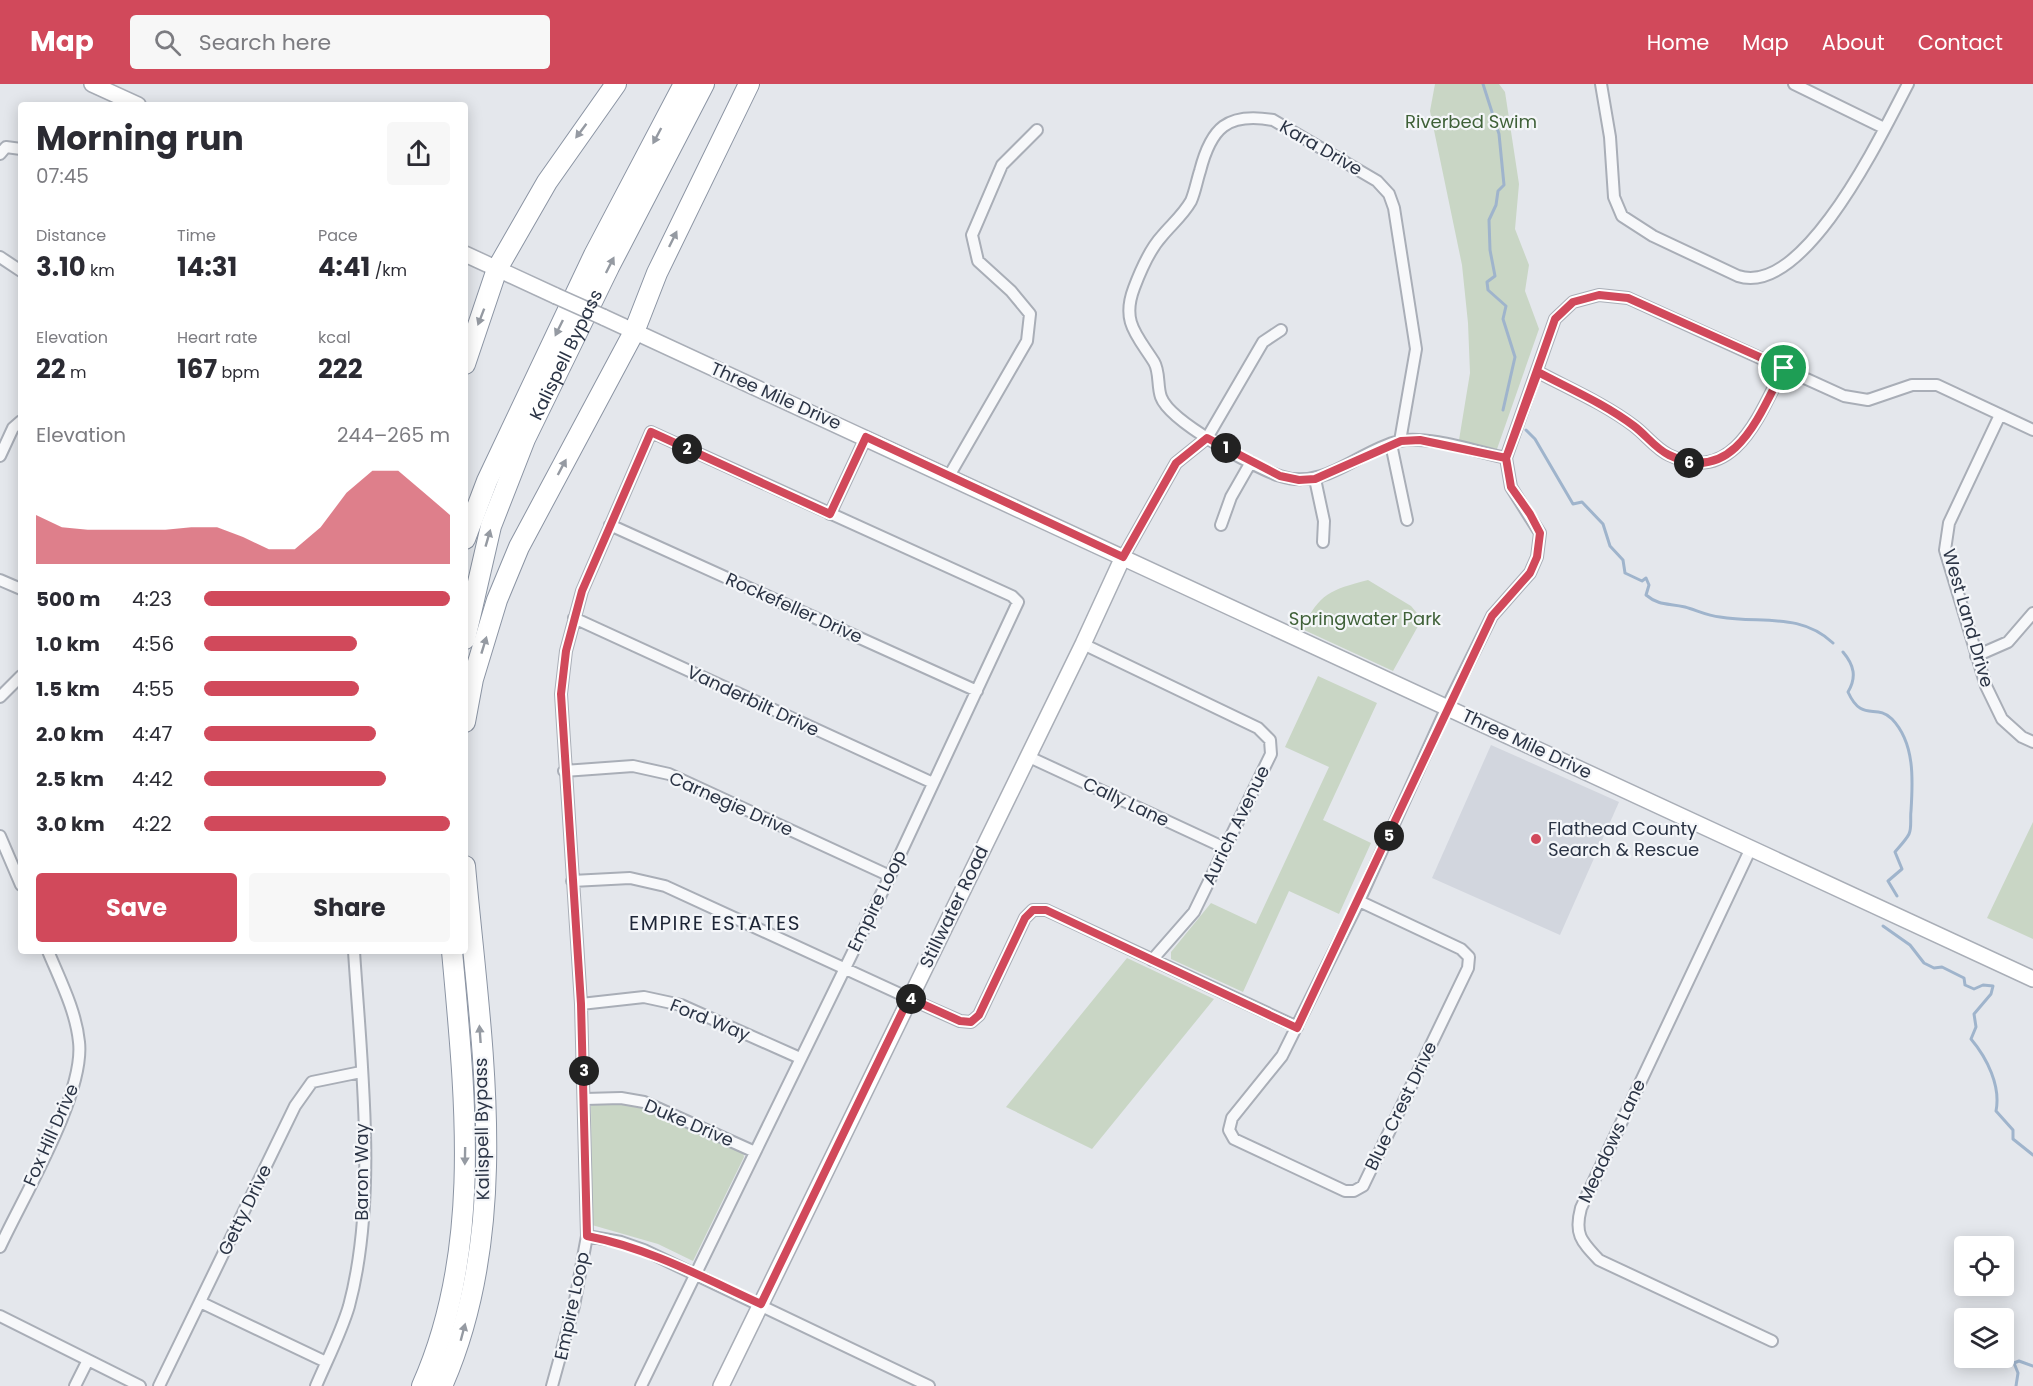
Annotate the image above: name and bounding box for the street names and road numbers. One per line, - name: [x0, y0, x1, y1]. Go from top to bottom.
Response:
- street label: Kara Drive: [1275, 114, 1367, 181]
- street label: Kalispell Bypass: [523, 285, 608, 424]
- street label: Three Mile Drive: [707, 356, 845, 436]
- street label: West Land Drive: [1937, 546, 2000, 690]
- street label: Rockefeller Drive: [722, 566, 867, 649]
- street label: Vanderbilt Drive: [683, 659, 823, 742]
- street label: Three Mile Drive: [1458, 703, 1596, 785]
- street label: Aurich Avenue: [1196, 761, 1275, 889]
- street label: Carnegie Drive: [665, 765, 797, 842]
- street label: Cally Lane: [1079, 771, 1173, 832]
- street label: Stillwater Road: [913, 841, 994, 972]
- street label: Empire Loop: [841, 846, 912, 956]
- street label: Ford Way: [666, 992, 754, 1047]
- street label: Blue Crest Drive: [1358, 1037, 1443, 1174]
- street label: Kalispell Bypass: [468, 1058, 495, 1200]
- street label: Meadows Lane: [1572, 1075, 1651, 1207]
- street label: Fox Hill Drive: [17, 1080, 84, 1190]
- street label: Duke Drive: [641, 1093, 738, 1153]
- street label: Baron Way: [349, 1123, 374, 1221]
- street label: Getty Drive: [212, 1160, 277, 1259]
- street label: Empire Loop: [548, 1249, 595, 1362]

